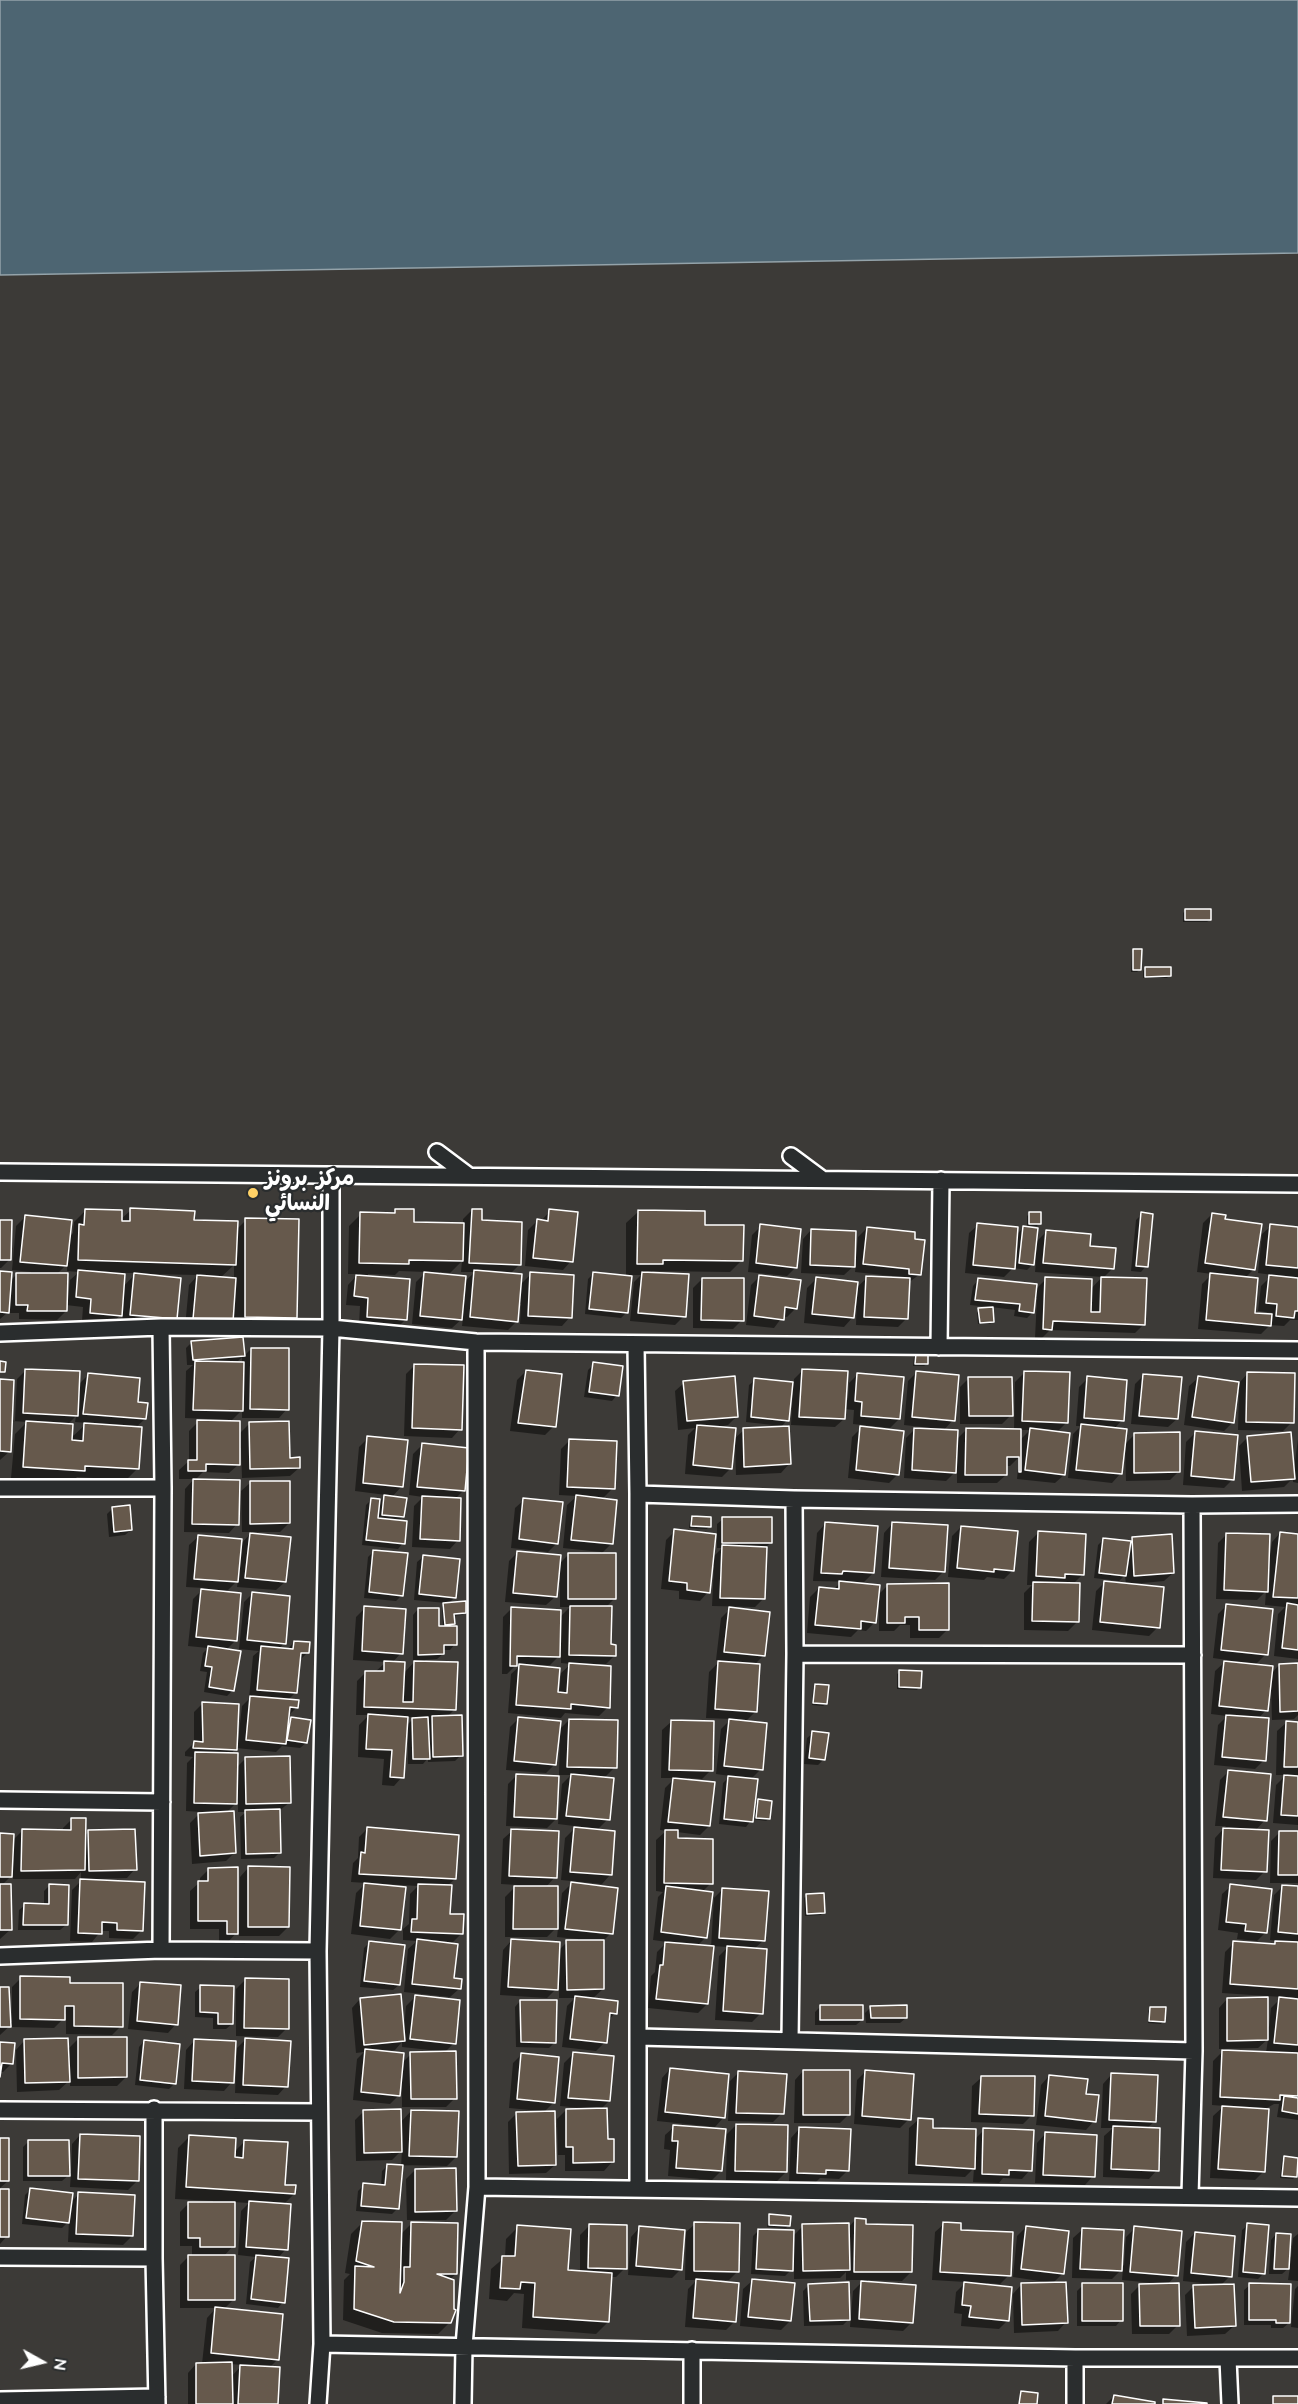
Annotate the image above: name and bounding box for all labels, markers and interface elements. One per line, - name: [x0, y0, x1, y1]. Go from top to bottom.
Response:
- place label: مركز برونز النسائي: [265, 1167, 354, 1218]
- marker: مركز برونز النسائي: [246, 1186, 260, 1200]
- north arrow: [12, 2332, 72, 2392]
- text: N: [48, 2358, 71, 2371]

